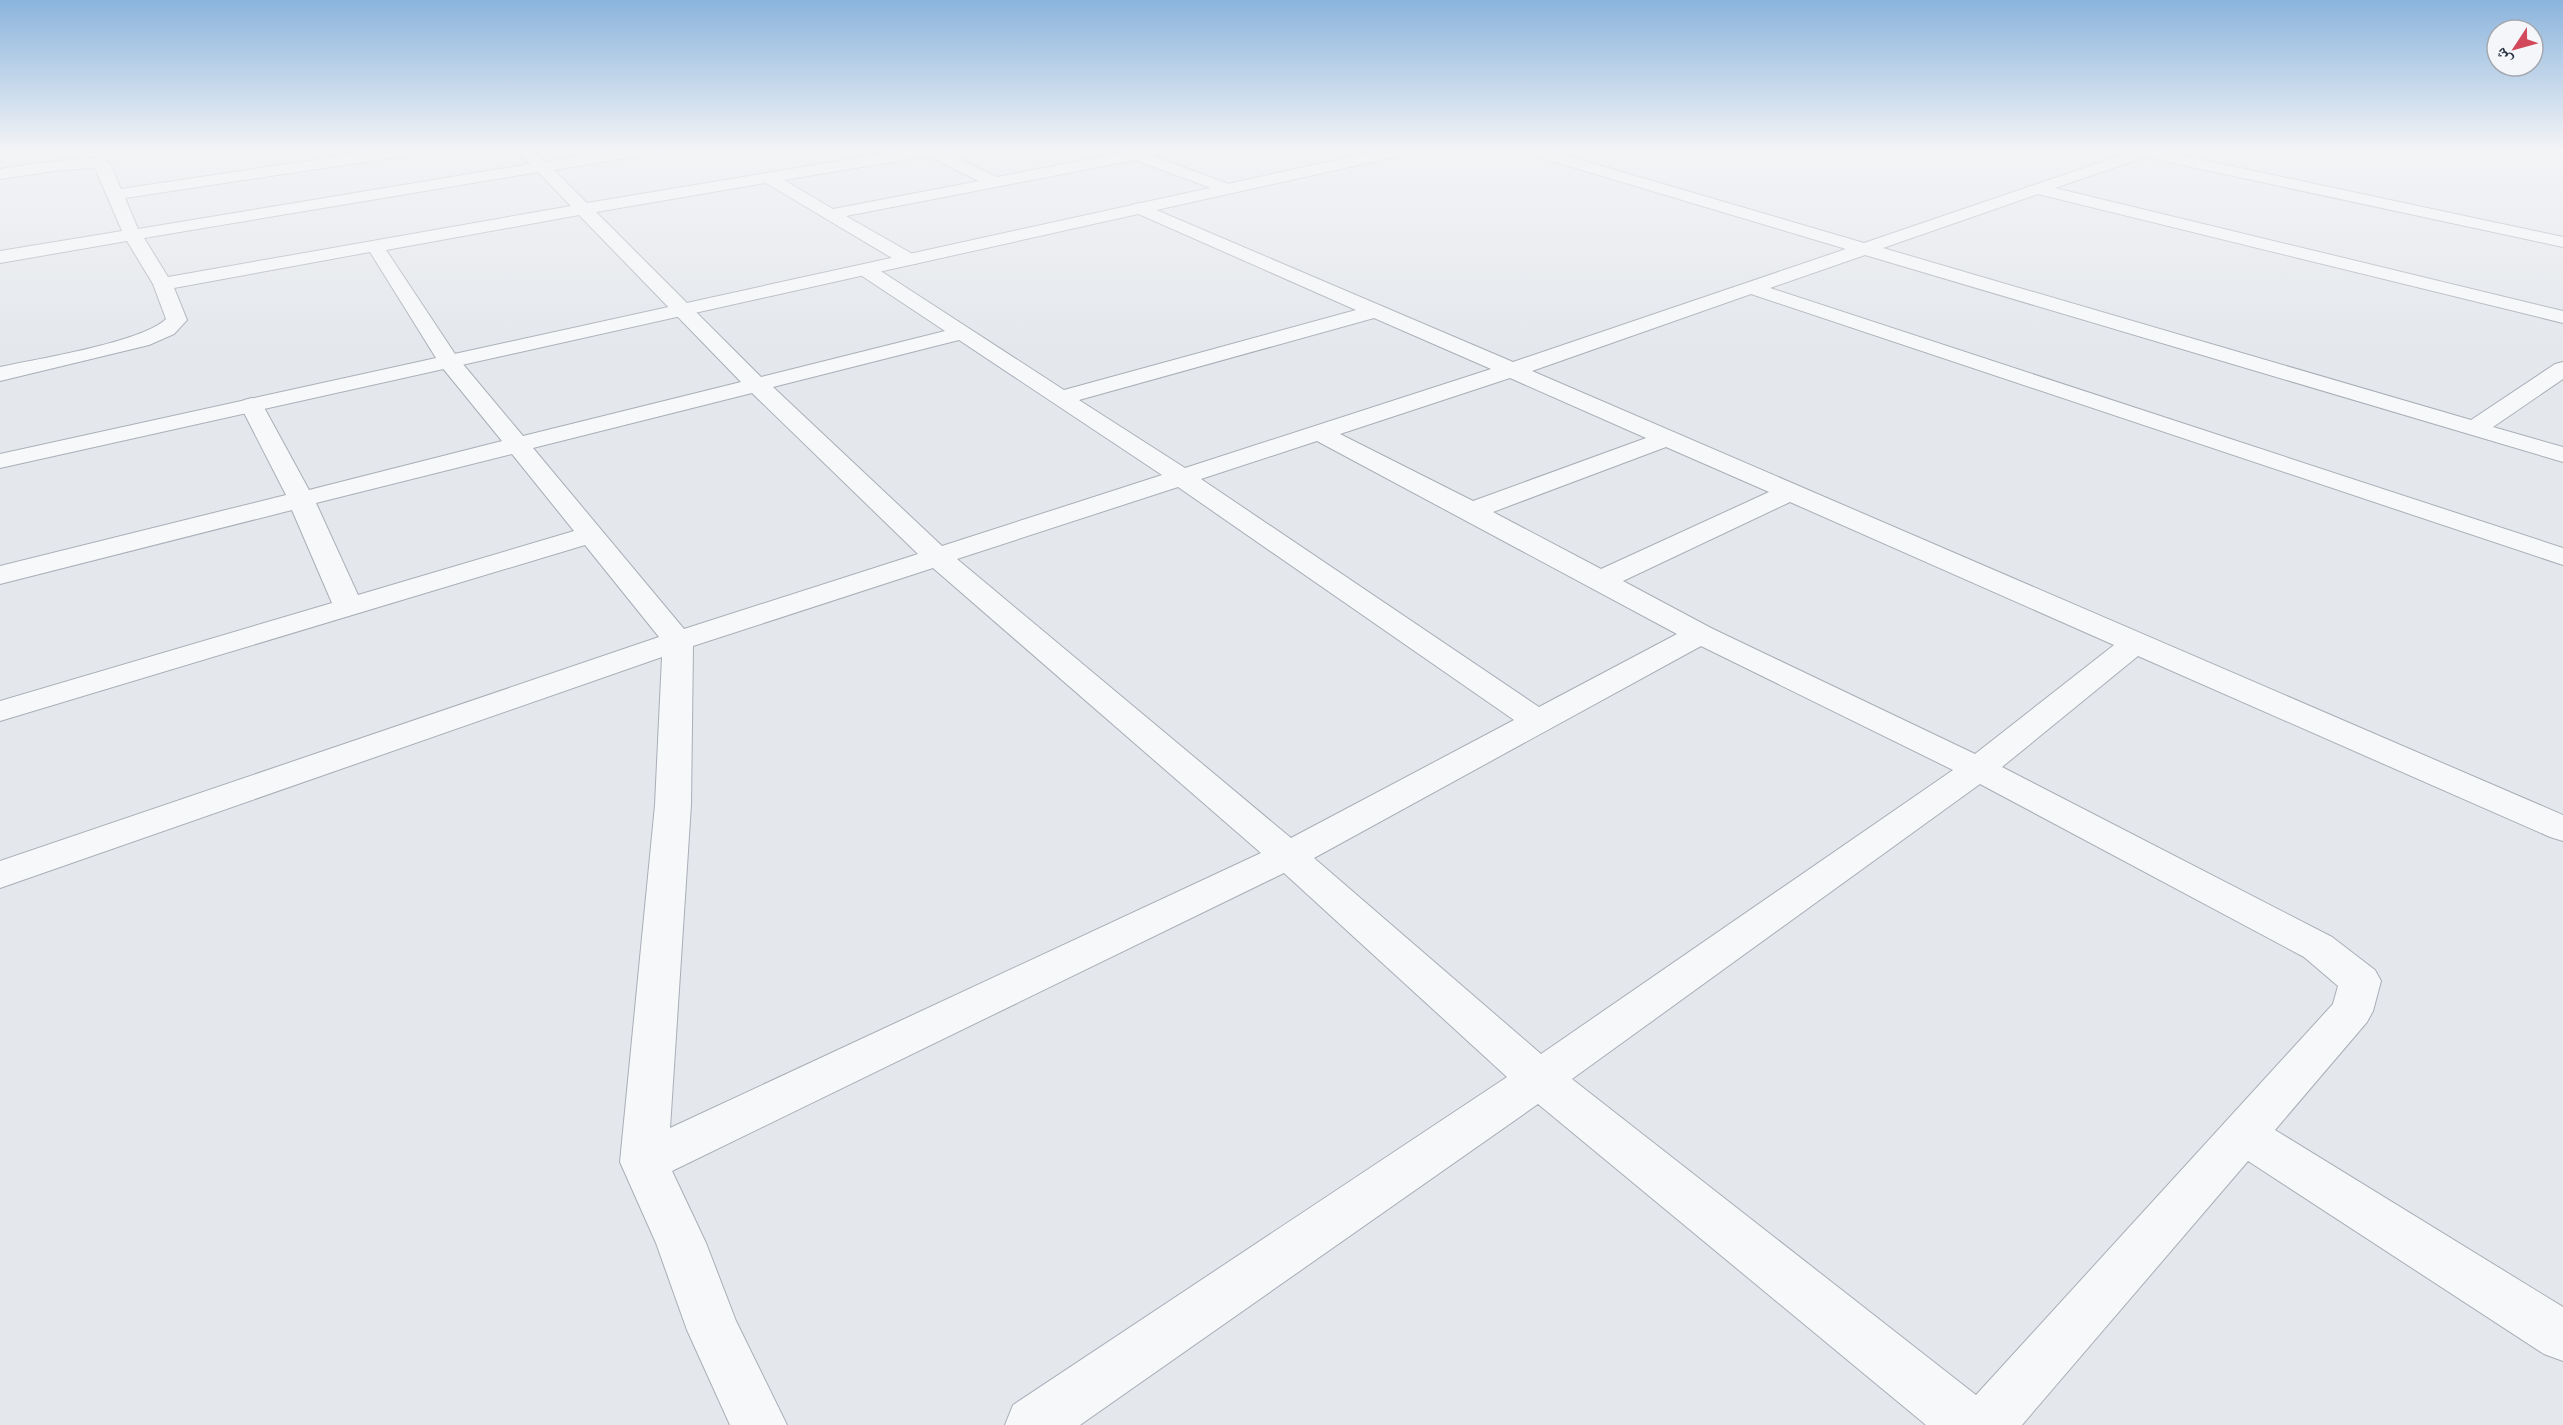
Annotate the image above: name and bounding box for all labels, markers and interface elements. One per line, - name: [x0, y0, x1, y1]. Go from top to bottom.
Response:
- north arrow: [2485, 18, 2545, 78]
- text: ش: [2490, 44, 2516, 70]

